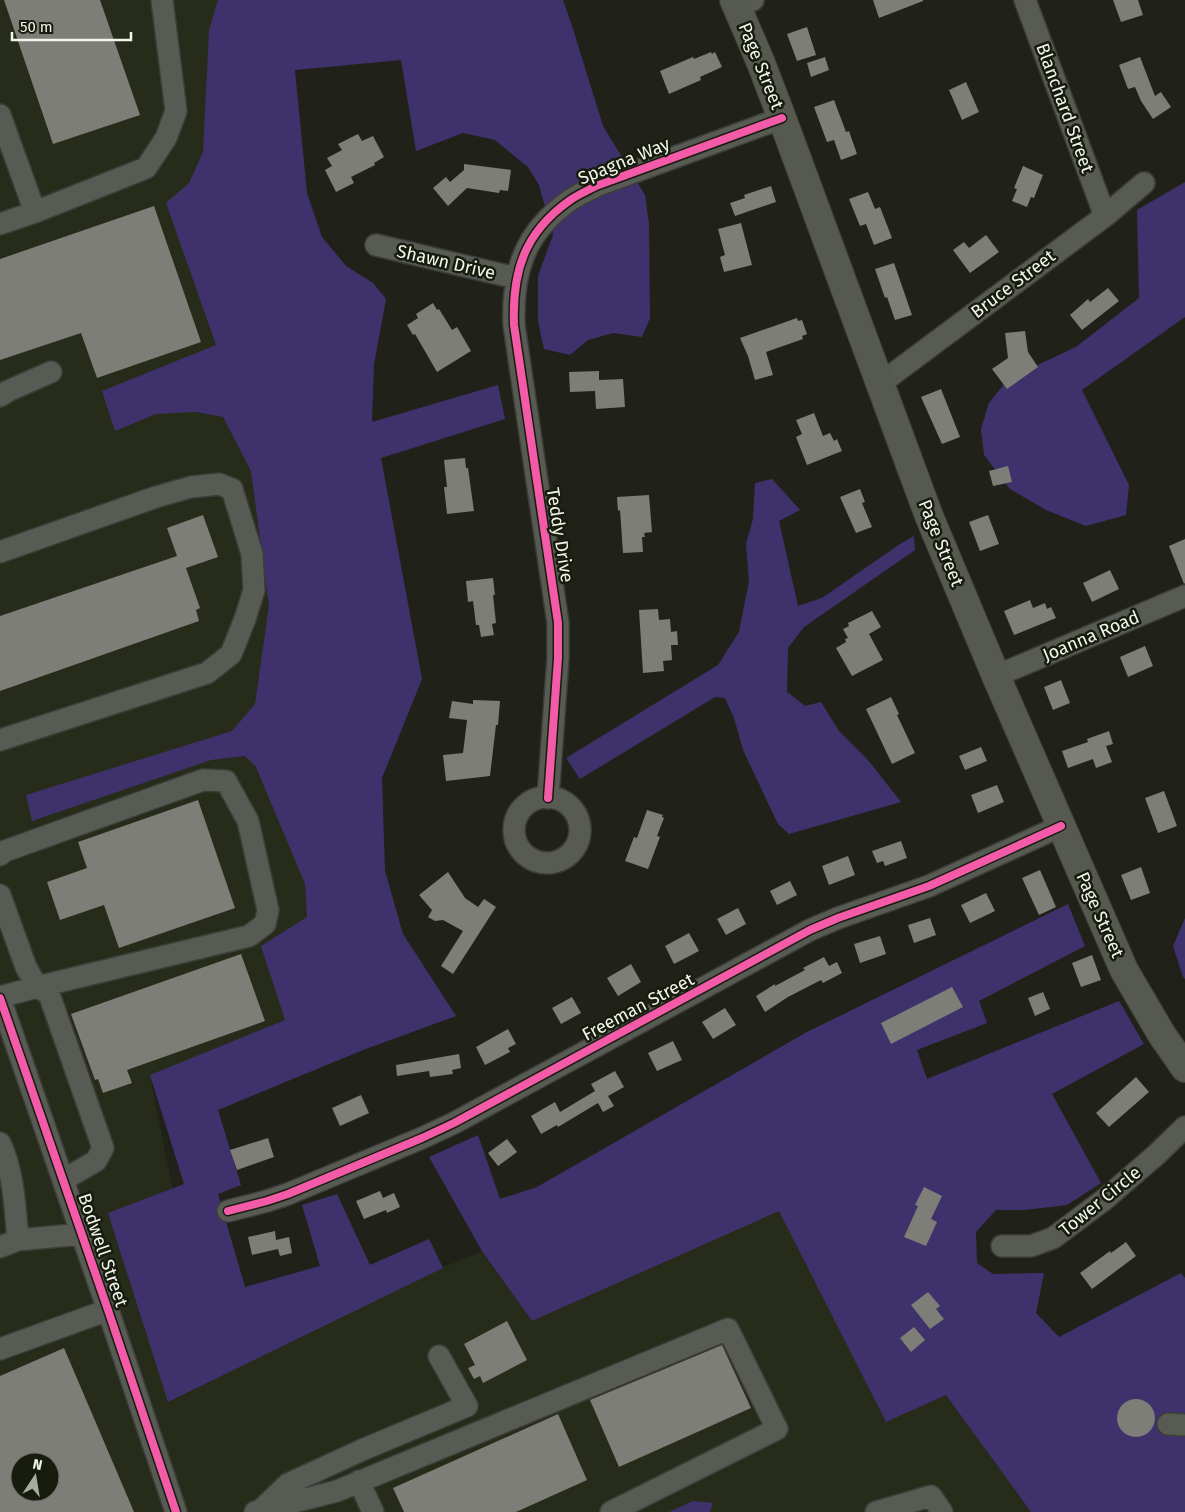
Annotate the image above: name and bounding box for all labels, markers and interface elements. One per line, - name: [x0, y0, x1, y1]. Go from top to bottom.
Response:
- scale bar: [12, 10, 131, 42]
- text: 50 m: [20, 18, 53, 36]
- street label: Page Street: [734, 19, 789, 113]
- street label: Blanchard Street: [1031, 40, 1099, 176]
- street label: Spagna Way: [575, 133, 673, 189]
- street label: Shawn Drive: [395, 240, 497, 284]
- street label: Bruce Street: [966, 245, 1060, 323]
- street label: Teddy Drive: [542, 486, 578, 584]
- street label: Page Street: [914, 496, 969, 590]
- street label: Joanna Road: [1039, 606, 1143, 666]
- street label: Page Street: [1071, 869, 1129, 962]
- street label: Freeman Street: [578, 968, 698, 1046]
- street label: Tower Circle: [1055, 1161, 1145, 1241]
- street label: Bodwell Street: [73, 1190, 133, 1310]
- north arrow: [10, 1452, 60, 1502]
- text: N: [31, 1455, 44, 1474]

